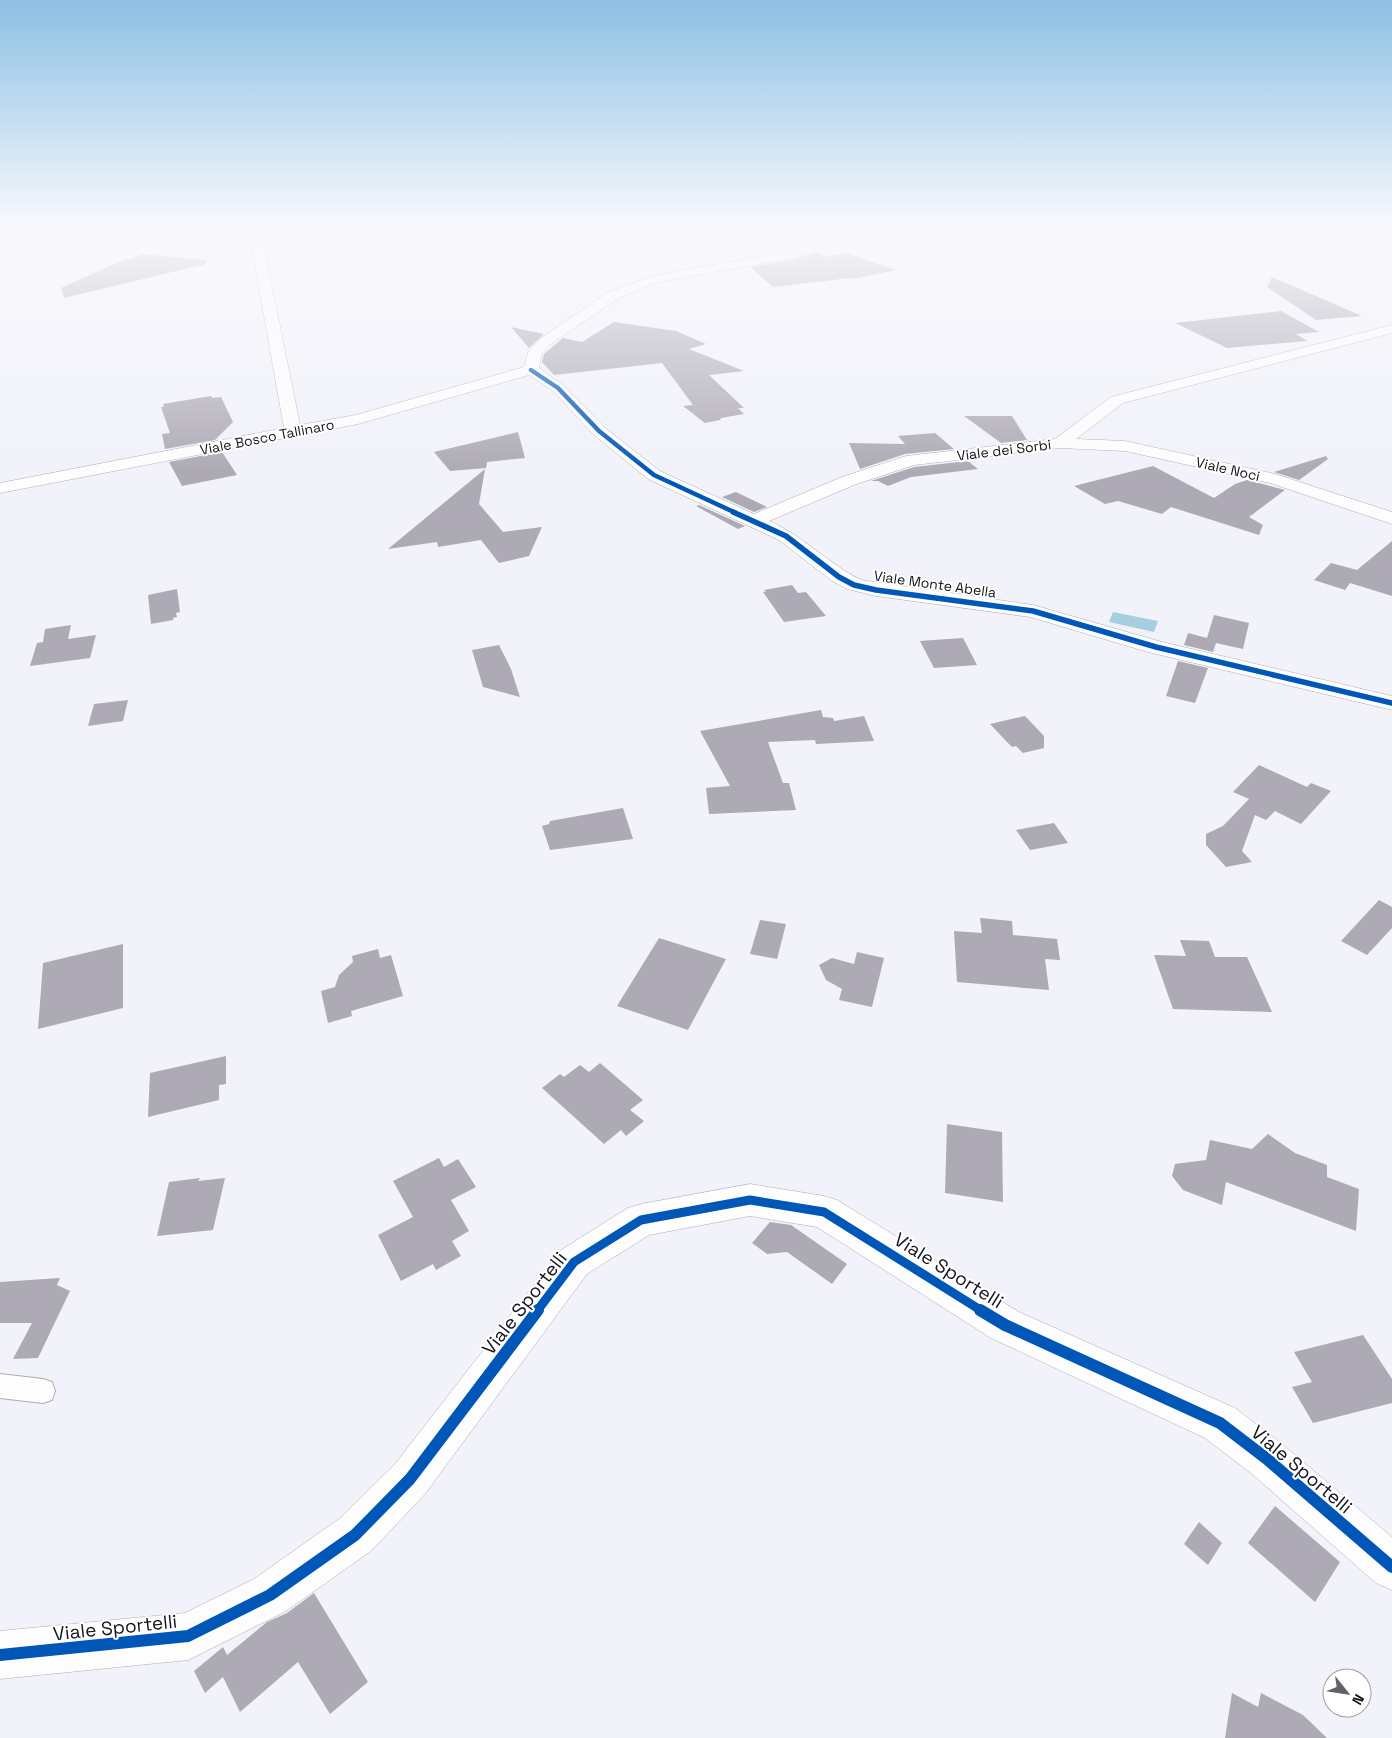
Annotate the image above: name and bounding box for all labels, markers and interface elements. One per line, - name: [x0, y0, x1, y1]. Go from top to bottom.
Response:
- street label: Viale Bosco Tallinaro: [198, 415, 336, 459]
- street label: Viale dei Sorbi: [956, 435, 1052, 465]
- street label: Viale Noci: [1194, 453, 1262, 485]
- street label: Viale Monte Abella: [873, 566, 997, 602]
- street label: Viale Sportelli: [889, 1227, 1008, 1314]
- street label: Viale Sportelli: [476, 1247, 573, 1360]
- street label: Viale Sportelli: [1246, 1420, 1357, 1519]
- street label: Viale Sportelli: [52, 1609, 178, 1646]
- north arrow: [1322, 1668, 1372, 1718]
- text: N: [1348, 1691, 1368, 1708]

